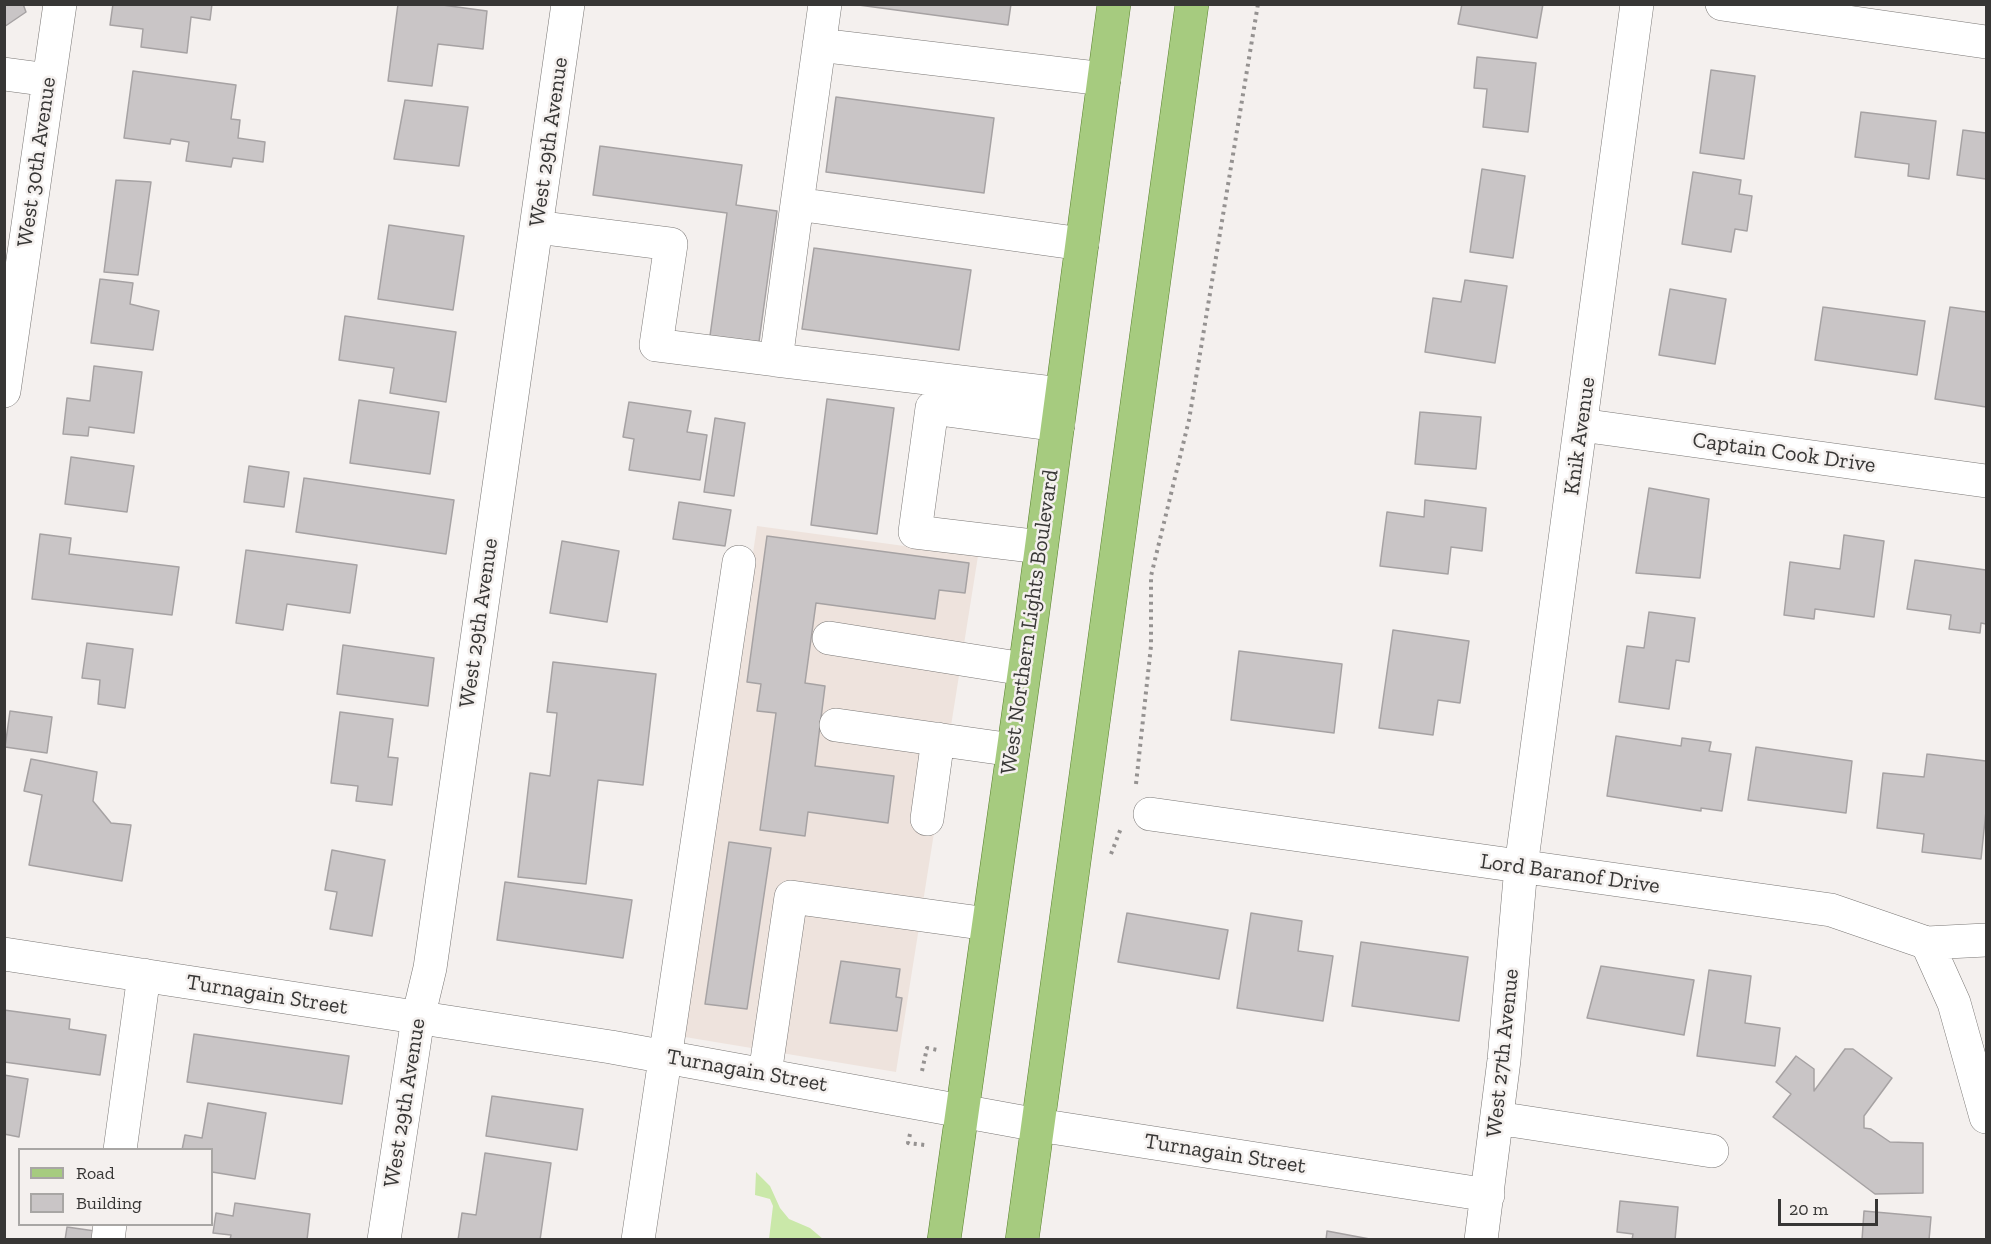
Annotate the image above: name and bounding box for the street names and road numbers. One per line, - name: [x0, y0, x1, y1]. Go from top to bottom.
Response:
- street label: West 29th Avenue: [524, 56, 574, 228]
- street label: West 30th Avenue: [12, 75, 62, 249]
- street label: Knik Avenue: [1559, 375, 1601, 497]
- street label: Captain Cook Drive: [1691, 427, 1877, 479]
- street label: West Northern Lights Boulevard: [996, 468, 1064, 776]
- street label: West 29th Avenue: [454, 537, 504, 709]
- street label: Lord Baranof Drive: [1479, 848, 1661, 900]
- street label: West 27th Avenue: [1481, 967, 1525, 1139]
- street label: Turnagain Street: [185, 969, 349, 1021]
- street label: West 29th Avenue: [379, 1017, 431, 1189]
- street label: Turnagain Street: [665, 1044, 829, 1098]
- street label: Turnagain Street: [1143, 1128, 1307, 1180]

